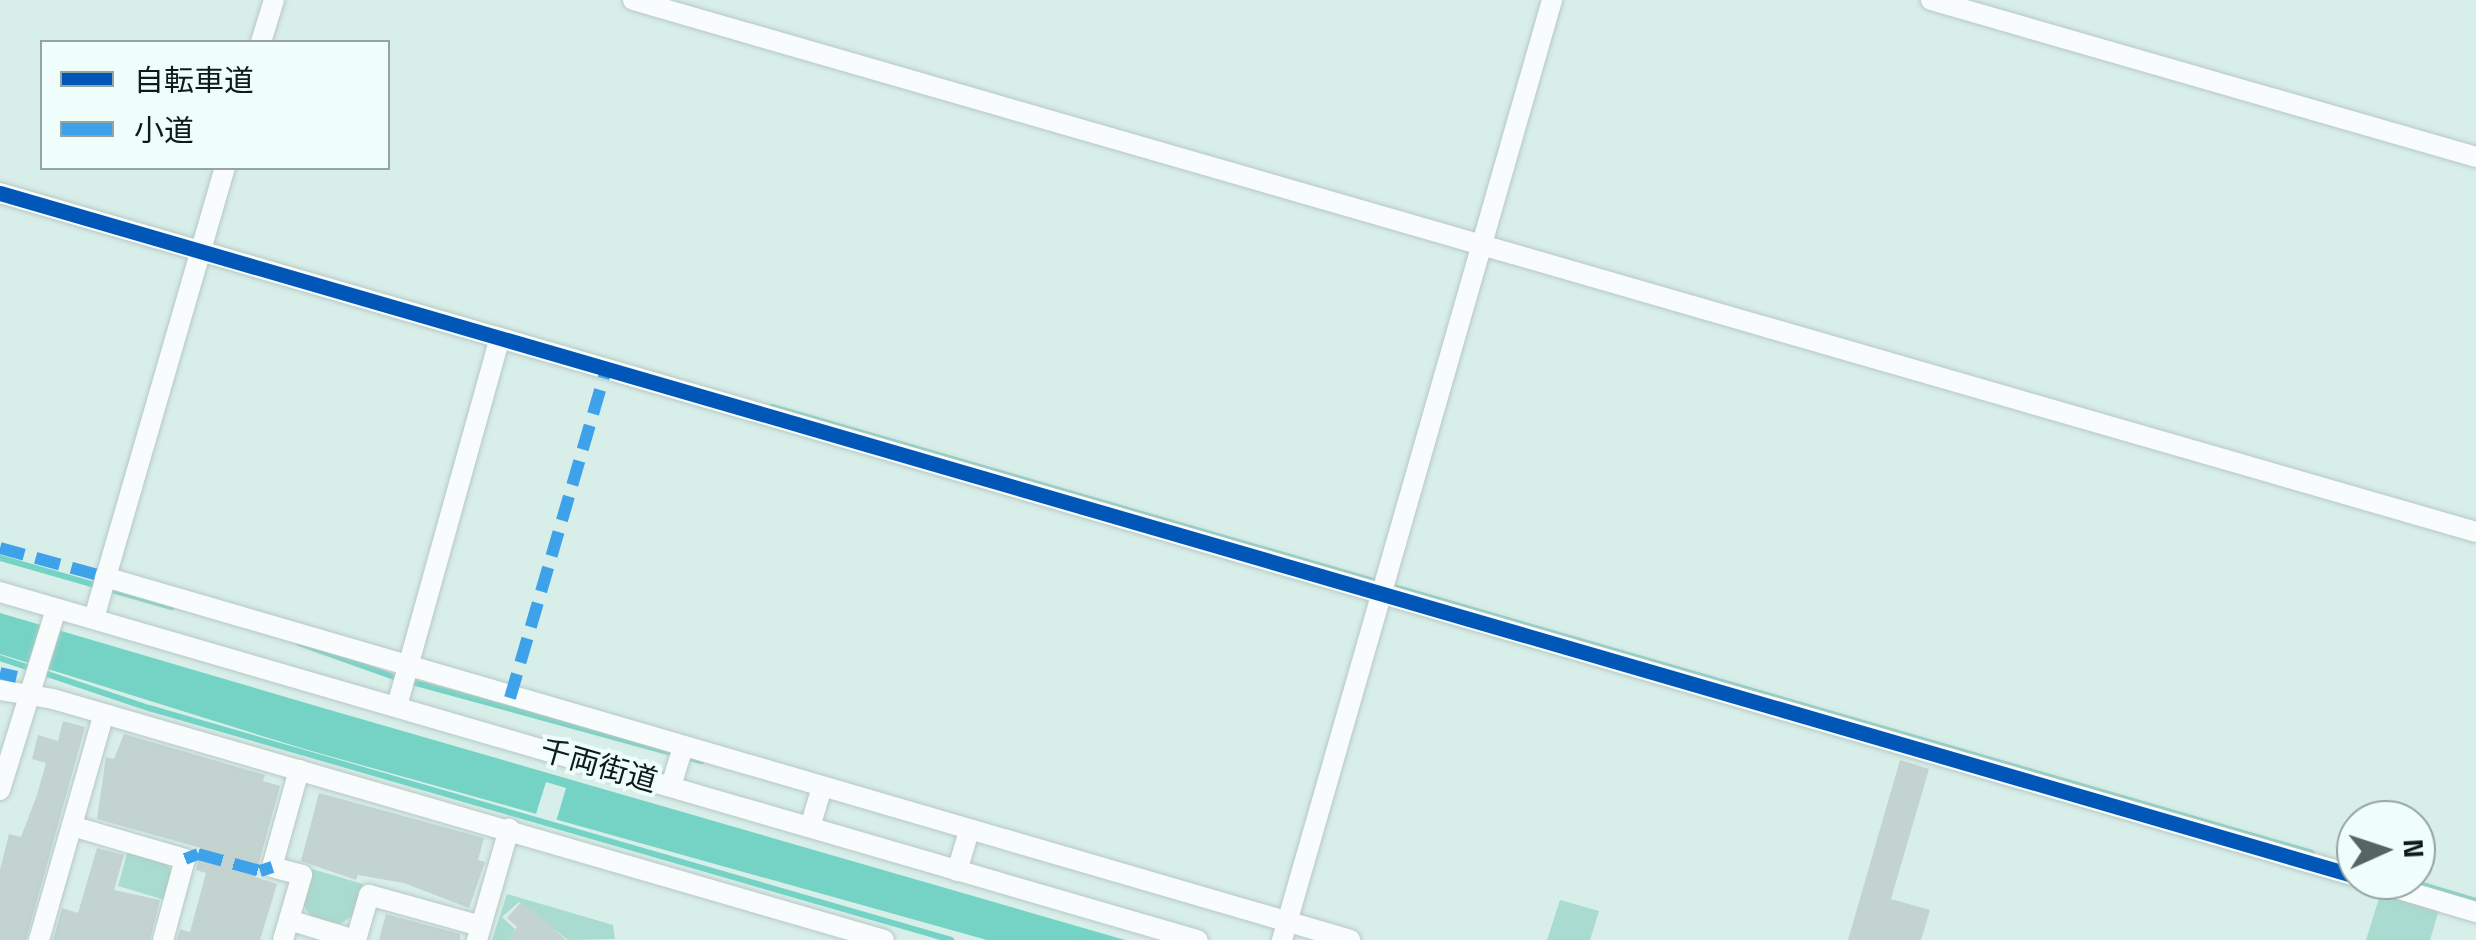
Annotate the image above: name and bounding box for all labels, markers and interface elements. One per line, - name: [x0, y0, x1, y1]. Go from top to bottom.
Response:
- legend: [40, 40, 390, 170]
- text: 自転車道: [134, 57, 254, 103]
- text: 小道: [134, 107, 194, 153]
- street label: 千両街道: [536, 731, 662, 799]
- north arrow: [2336, 800, 2436, 900]
- text: N: [2392, 838, 2436, 859]

